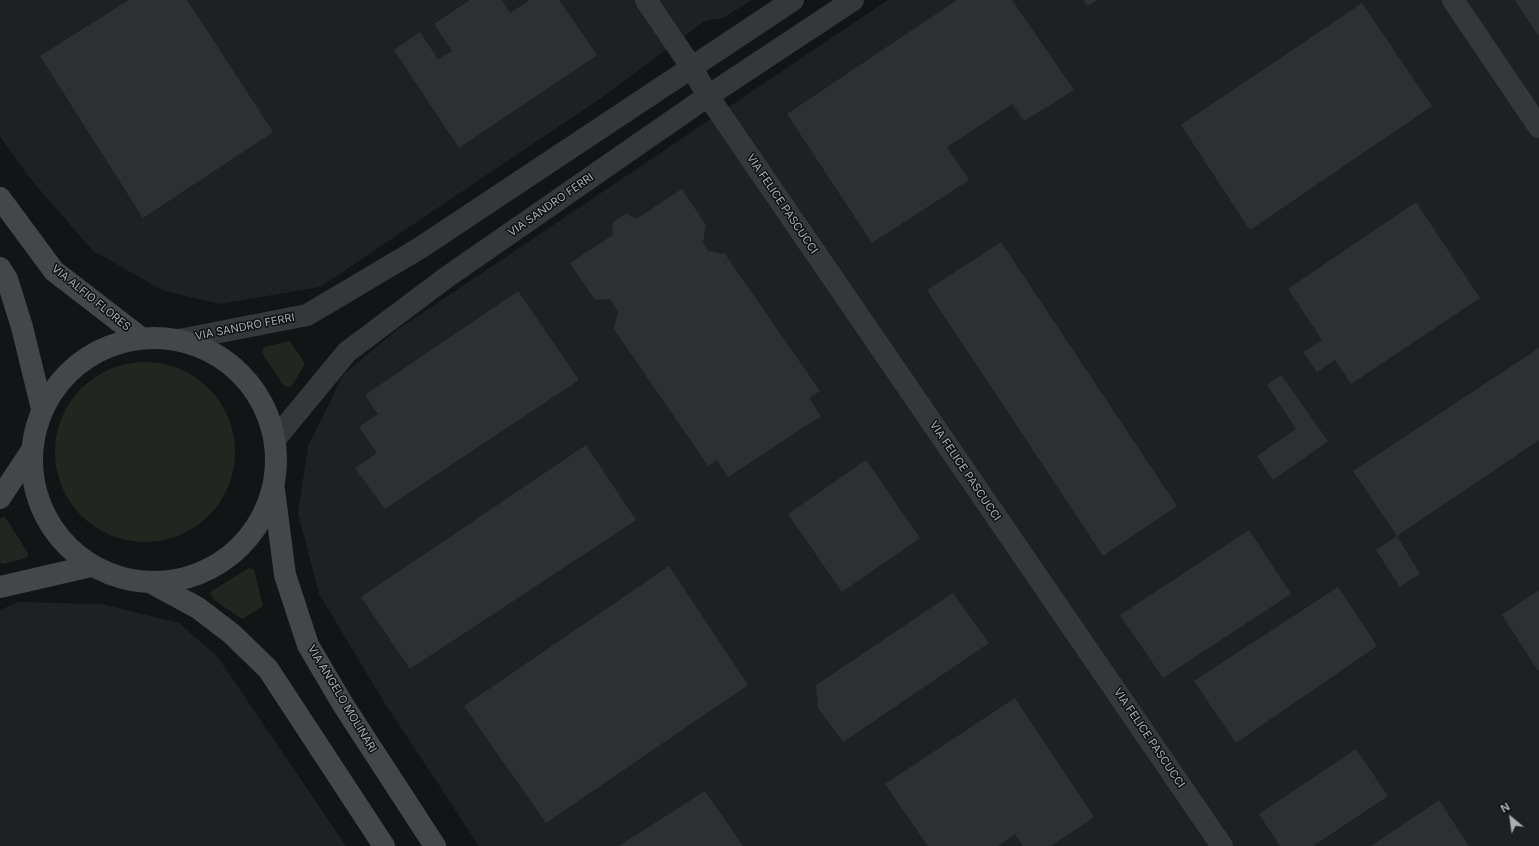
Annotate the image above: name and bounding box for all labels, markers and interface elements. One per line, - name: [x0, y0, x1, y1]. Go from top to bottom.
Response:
- street label: VIA FELICE PASCUCCI: [744, 152, 820, 256]
- street label: VIA SANDRO FERRI: [506, 171, 596, 239]
- street label: VIA ALFIO FLORES: [49, 262, 133, 334]
- street label: VIA SANDRO FERRI: [194, 311, 296, 343]
- street label: VIA FELICE PASCUCCI: [927, 419, 1003, 523]
- street label: VIA ANGELO MOLINARI: [305, 643, 379, 755]
- street label: VIA FELICE PASCUCCI: [1111, 686, 1187, 790]
- north arrow: [1491, 798, 1531, 838]
- text: N: [1498, 799, 1512, 816]

